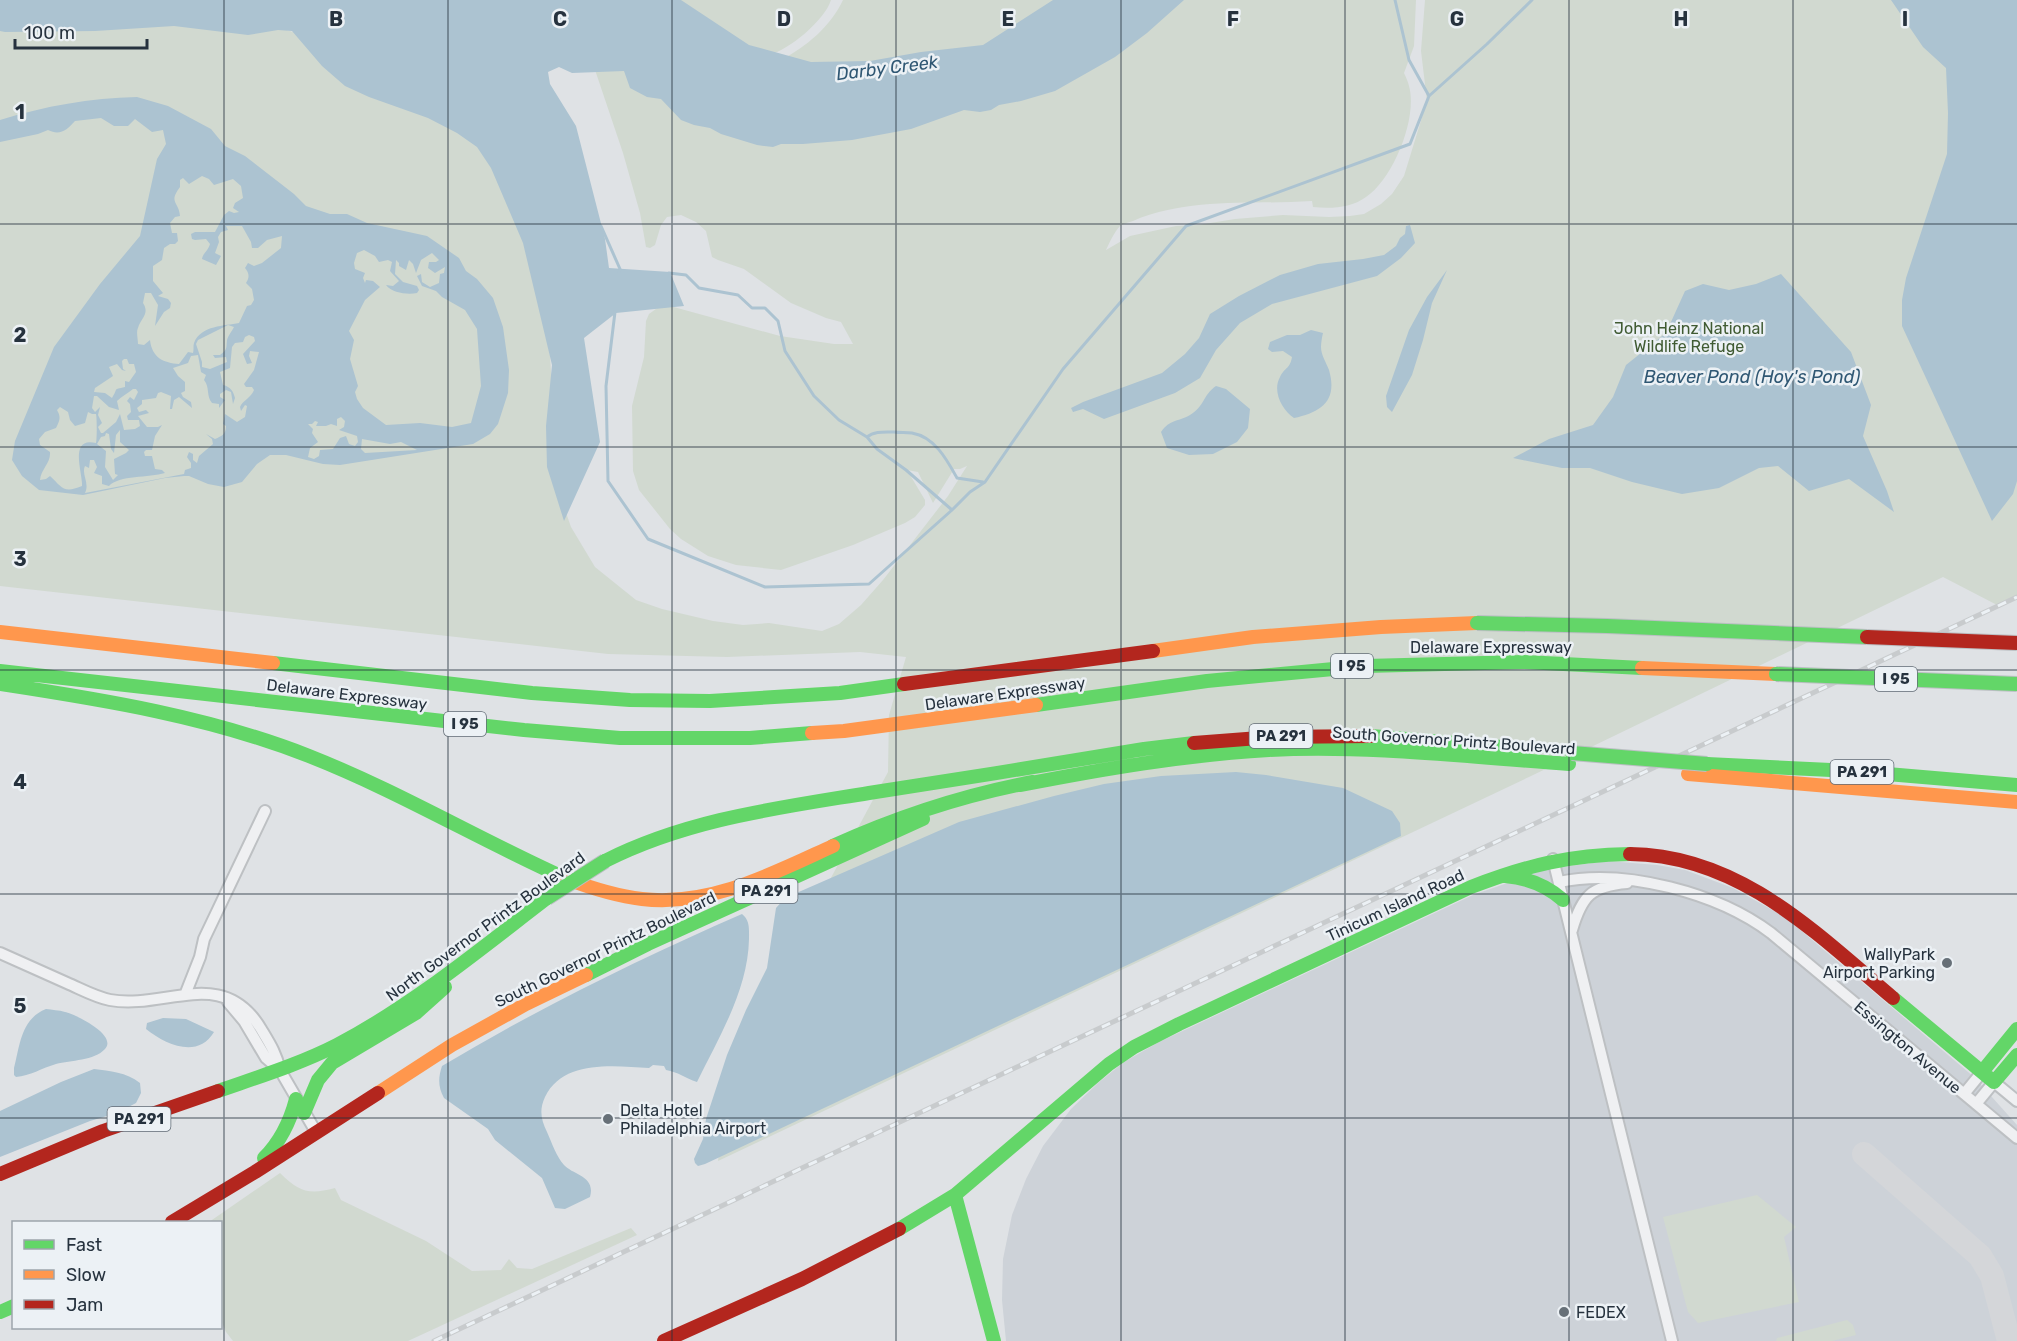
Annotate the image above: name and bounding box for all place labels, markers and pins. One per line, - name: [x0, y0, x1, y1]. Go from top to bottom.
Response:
- place label: WallyPark Airport Parking: [1823, 945, 1936, 982]
- marker: WallyPark Airport Parking: [1940, 956, 1954, 970]
- place label: Delta Hotel Philadelphia Airport: [620, 1101, 766, 1138]
- marker: Delta Hotel Philadelphia Airport: [601, 1112, 615, 1126]
- place label: FEDEX: [1576, 1303, 1626, 1322]
- marker: FEDEX: [1557, 1305, 1571, 1319]

